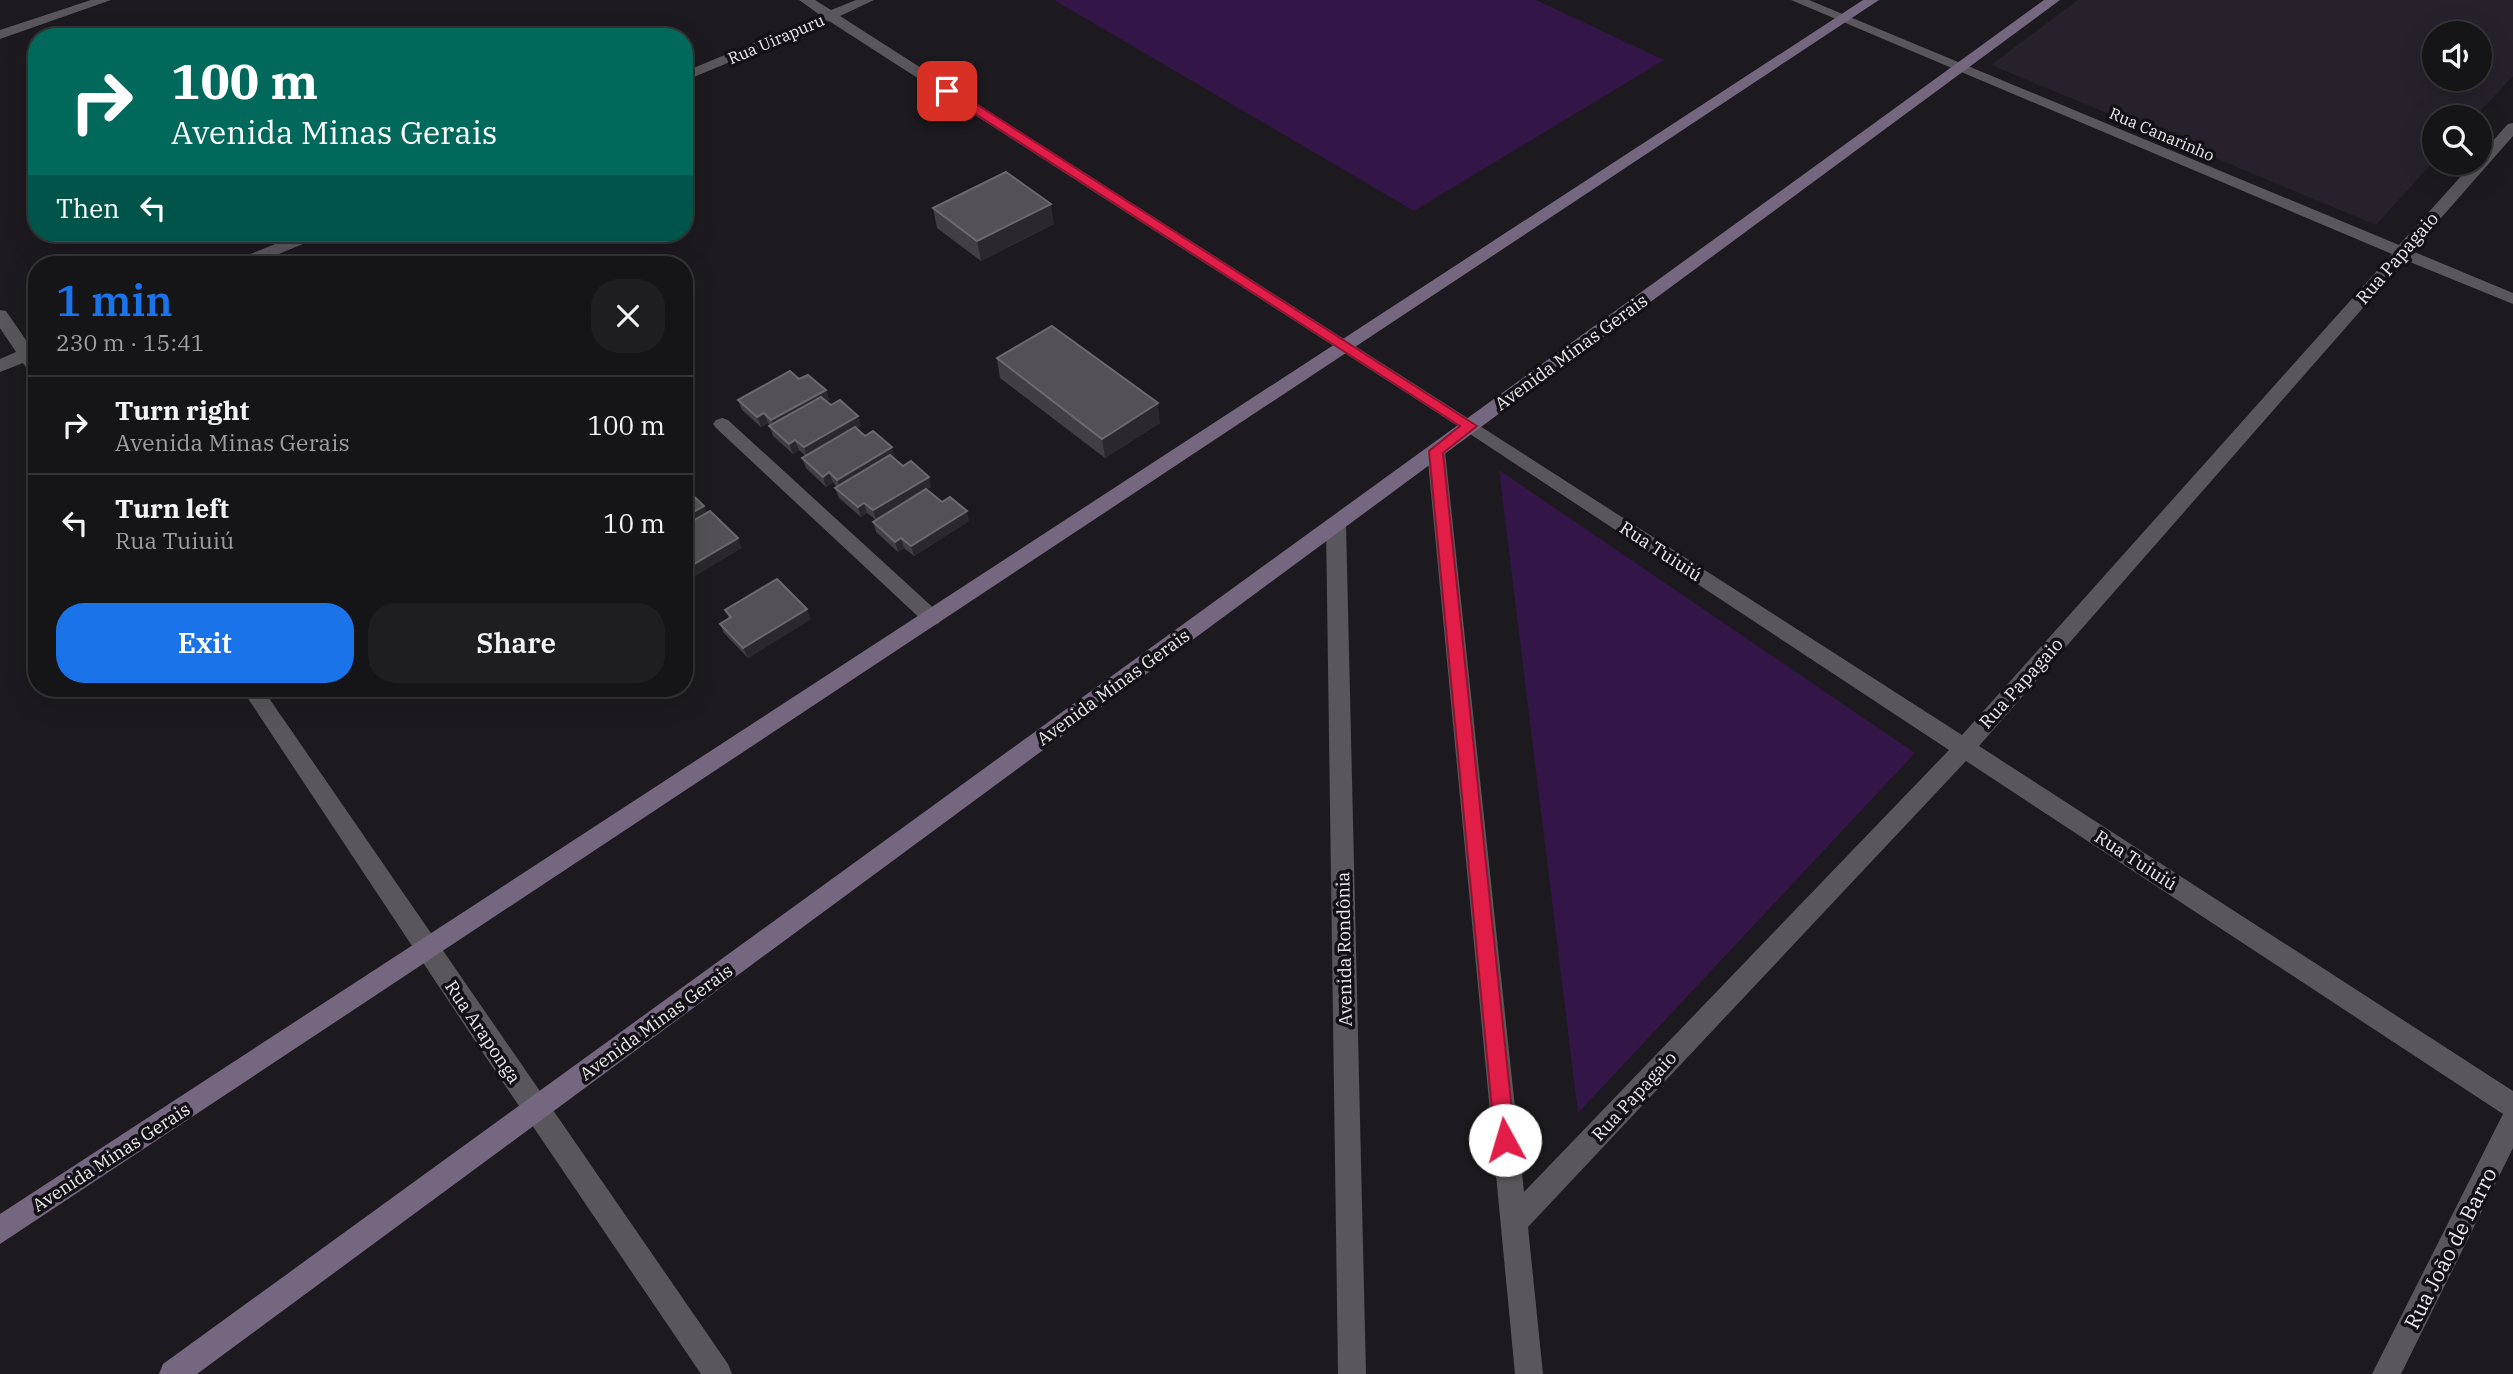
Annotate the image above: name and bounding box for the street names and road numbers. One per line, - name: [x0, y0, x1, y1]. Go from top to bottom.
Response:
- street label: Rua Uirapuru: [725, 10, 827, 68]
- street label: Rua Canarinho: [2106, 103, 2218, 165]
- street label: Rua Papagaio: [2351, 207, 2443, 309]
- street label: Avenida Minas Gerais: [1490, 289, 1652, 415]
- street label: Rua Tuiuiú: [1616, 516, 1706, 586]
- street label: Avenida Minas Gerais: [1032, 624, 1194, 750]
- street label: Rua Papagaio: [1974, 633, 2068, 733]
- street label: Rua Tuiuiú: [2091, 825, 2181, 895]
- street label: Avenida Rondônia: [1331, 871, 1357, 1027]
- street label: Avenida Minas Gerais: [575, 959, 737, 1085]
- street label: Rua Araponga: [440, 976, 526, 1088]
- street label: Rua Papagaio: [1587, 1046, 1681, 1146]
- street label: Avenida Minas Gerais: [28, 1097, 194, 1217]
- street label: Rua João de Barro: [2397, 1162, 2503, 1334]

